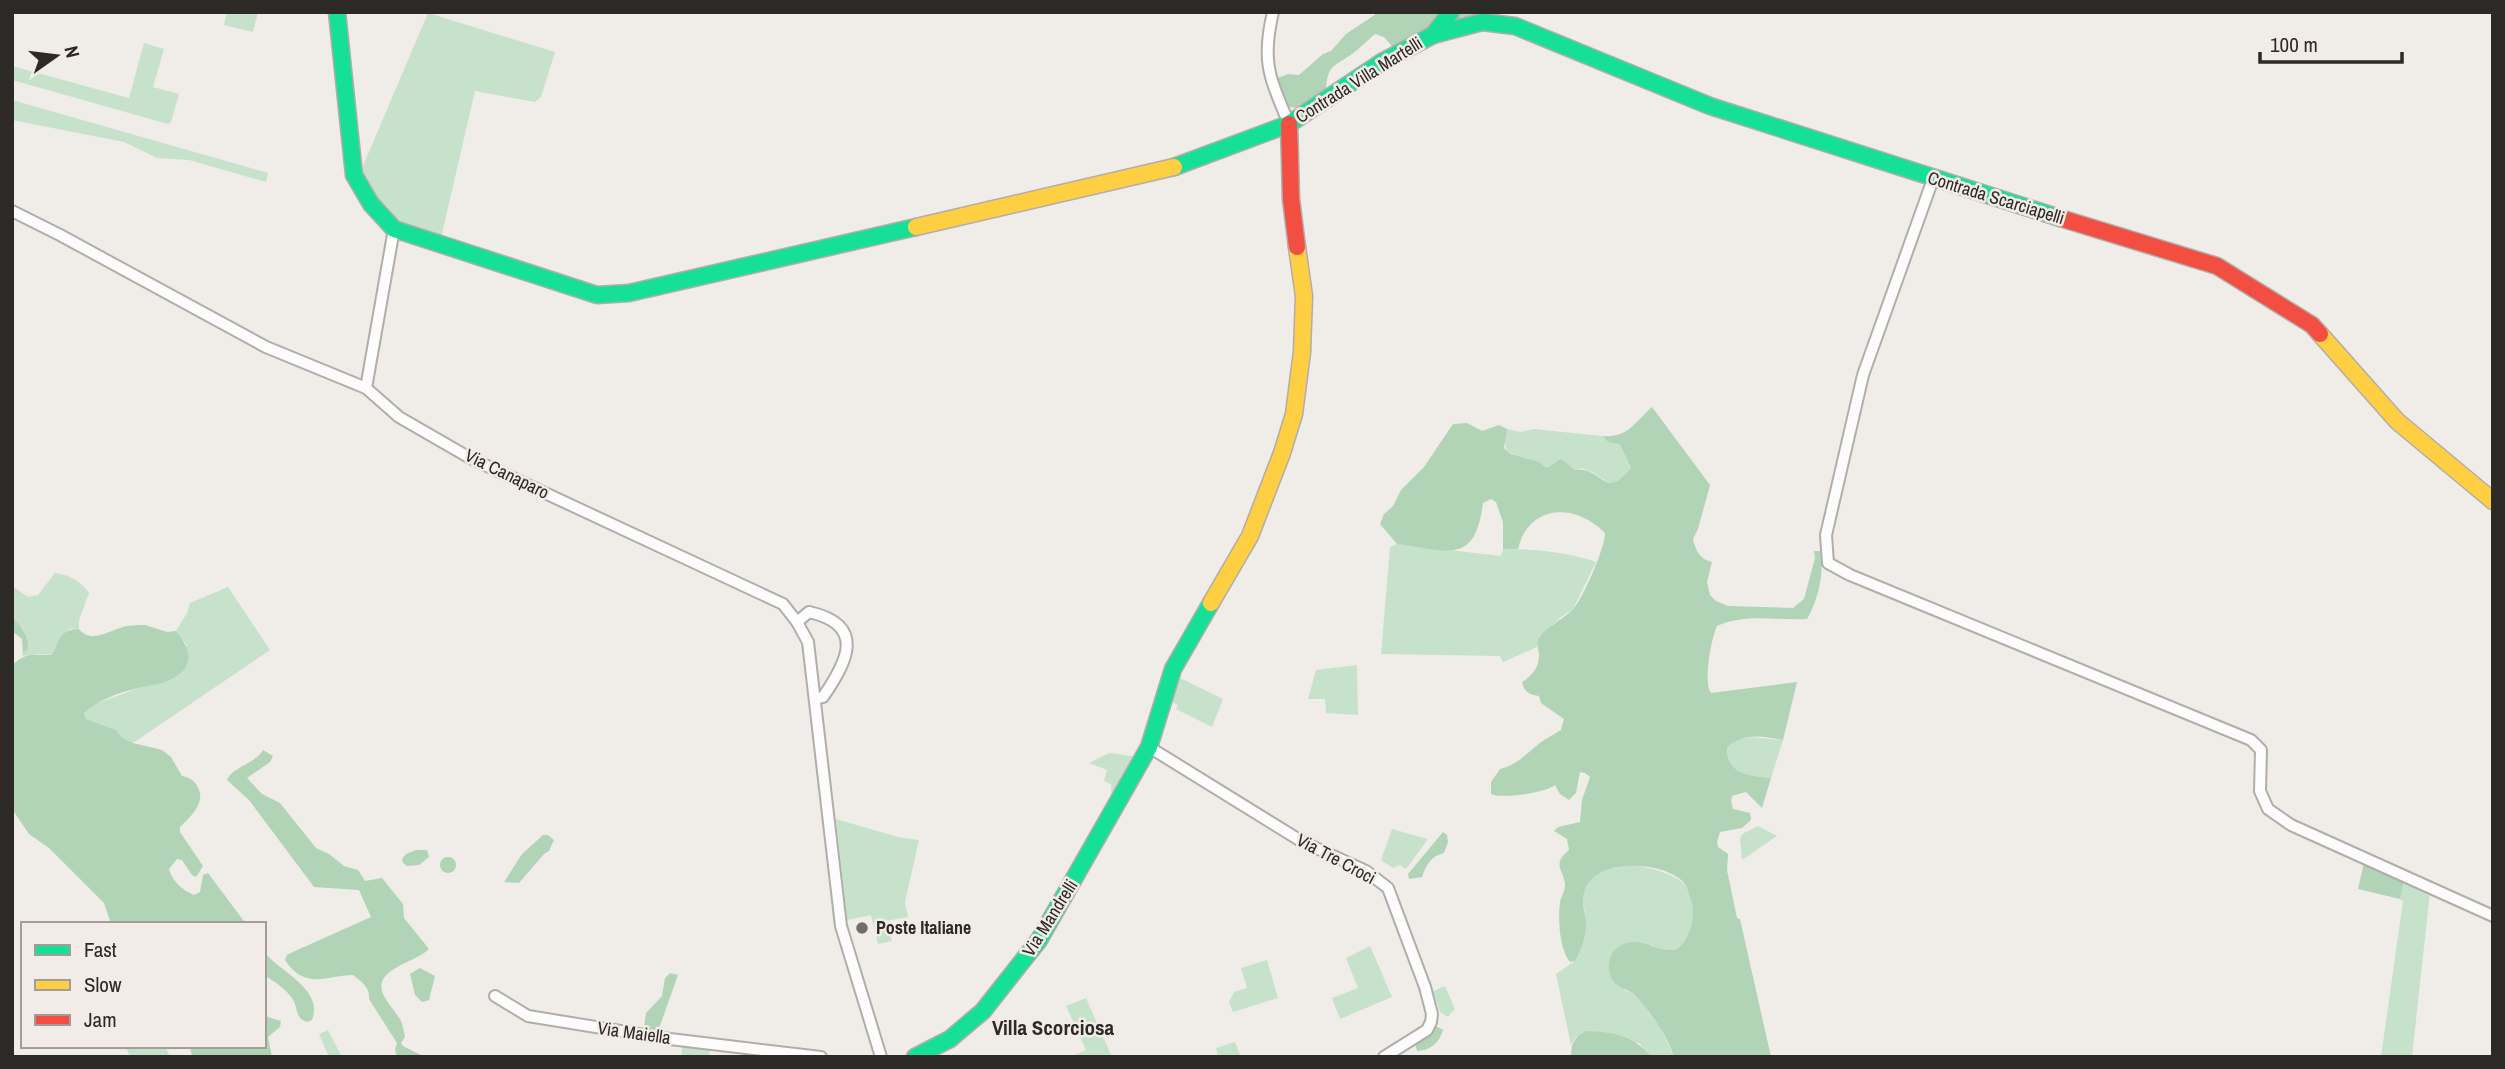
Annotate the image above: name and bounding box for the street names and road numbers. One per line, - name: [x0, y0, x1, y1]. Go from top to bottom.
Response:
- street label: Contrada Villa Martelli: [1290, 30, 1427, 129]
- street label: Contrada Scarciapelli: [1925, 165, 2068, 230]
- street label: Via Canaparo: [461, 442, 554, 505]
- street label: Via Tre Croci: [1292, 827, 1380, 890]
- street label: Via Mandrelli: [1016, 874, 1083, 961]
- street label: Via Maiella: [596, 1015, 672, 1050]

